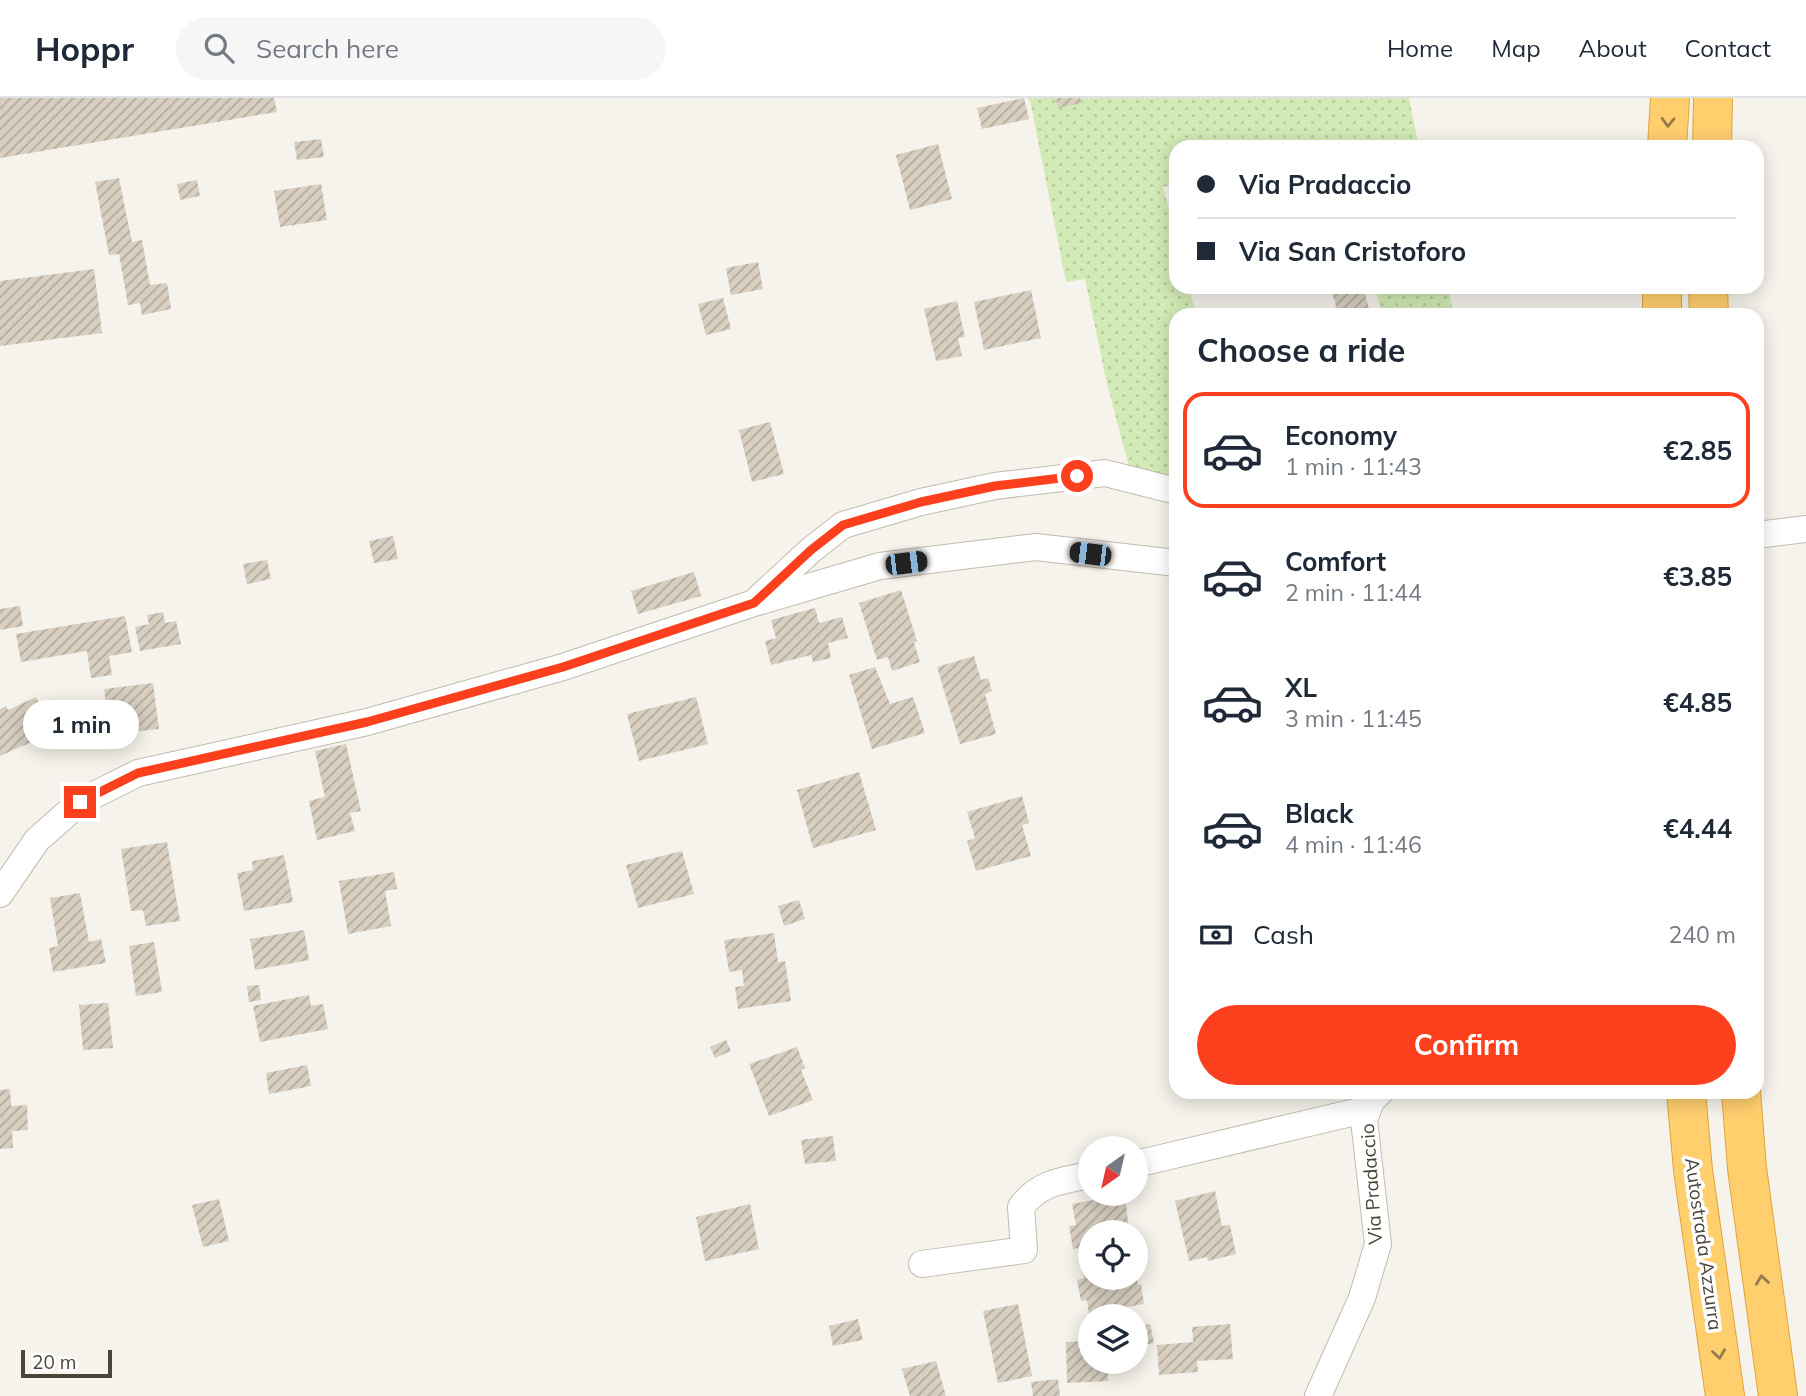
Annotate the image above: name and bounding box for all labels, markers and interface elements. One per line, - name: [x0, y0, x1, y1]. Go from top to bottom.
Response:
- search box: [176, 17, 666, 80]
- text: Hoppr: [35, 28, 134, 69]
- icon: search: [200, 29, 238, 67]
- text: Search here: [256, 32, 399, 65]
- text: Home: [1387, 33, 1453, 63]
- text: Map: [1491, 33, 1541, 63]
- text: About: [1579, 33, 1647, 63]
- text: Contact: [1685, 33, 1771, 63]
- one-way arrow: [1661, 117, 1676, 128]
- text: Via Pradaccio: [1239, 168, 1411, 201]
- text: Via San Cristoforo: [1239, 235, 1466, 268]
- text: Choose a ride: [1197, 330, 1405, 370]
- icon: car: [1201, 419, 1264, 482]
- text: Economy: [1285, 419, 1397, 452]
- text: €2.85: [1663, 434, 1732, 467]
- text: 1 min · 11:43: [1285, 452, 1422, 481]
- route start: [1061, 460, 1093, 492]
- car: [1068, 541, 1113, 567]
- icon: car: [1201, 545, 1264, 608]
- text: Comfort: [1285, 545, 1386, 578]
- car: [884, 550, 929, 576]
- text: €3.85: [1663, 560, 1732, 593]
- text: 2 min · 11:44: [1285, 578, 1422, 607]
- icon: car: [1201, 671, 1264, 734]
- text: XL: [1285, 671, 1317, 704]
- text: €4.85: [1663, 686, 1732, 719]
- callout: 1 min: [22, 700, 138, 750]
- text: 3 min · 11:45: [1285, 704, 1422, 733]
- text: 1 min: [51, 710, 111, 739]
- route end: [64, 786, 96, 818]
- icon: car: [1201, 797, 1264, 860]
- text: Black: [1285, 797, 1353, 830]
- text: €4.44: [1663, 812, 1732, 845]
- text: 4 min · 11:46: [1285, 830, 1422, 859]
- icon: cash: [1197, 916, 1235, 954]
- text: Cash: [1253, 918, 1314, 951]
- text: 240 m: [1668, 920, 1736, 949]
- button: Confirm: [1197, 1005, 1736, 1085]
- street label: Via Pradaccio: [1355, 1123, 1387, 1245]
- north arrow: [1078, 1136, 1148, 1206]
- map controls: [1078, 1136, 1148, 1374]
- street label: Autostrada Azzurra: [1680, 1156, 1728, 1332]
- button: locate: [1078, 1220, 1148, 1290]
- one-way arrow: [1755, 1274, 1770, 1286]
- button: layers: [1078, 1304, 1148, 1374]
- scale bar: [21, 1347, 112, 1379]
- one-way arrow: [1711, 1348, 1726, 1360]
- text: 20 m: [32, 1350, 76, 1374]

